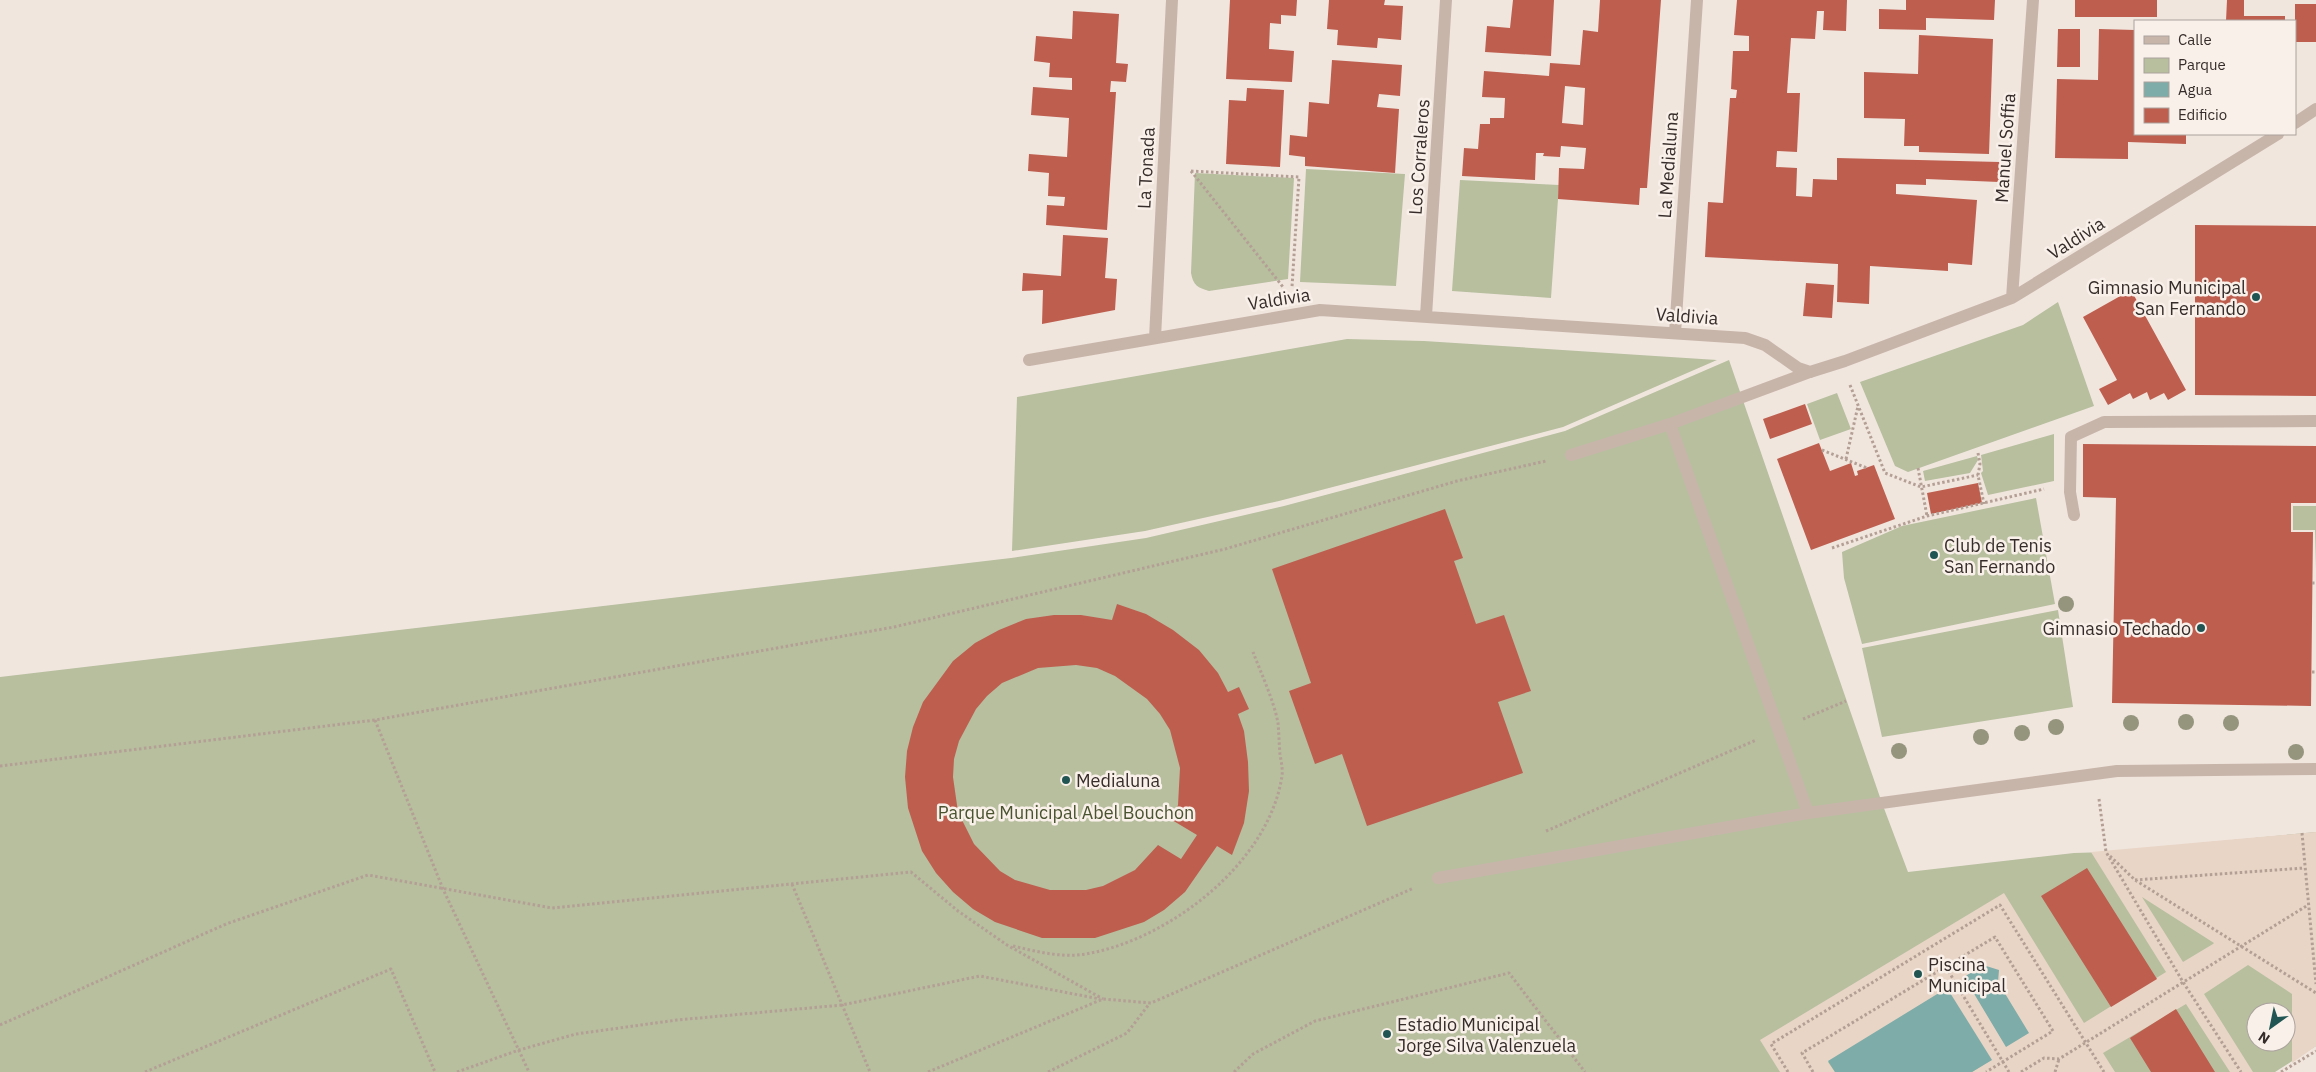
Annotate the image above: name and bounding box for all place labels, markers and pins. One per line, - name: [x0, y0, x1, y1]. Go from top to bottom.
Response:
- place label: Gimnasio Municipal San Fernando: [2088, 276, 2246, 320]
- marker: Gimnasio Municipal San Fernando: [2250, 291, 2262, 303]
- place label: Club de Tenis San Fernando: [1944, 534, 2055, 578]
- marker: Club de Tenis San Fernando: [1928, 549, 1940, 561]
- place label: Gimnasio Techado: [2042, 617, 2191, 640]
- marker: Gimnasio Techado: [2195, 622, 2207, 634]
- place label: Medialuna: [1076, 769, 1160, 792]
- marker: Medialuna: [1060, 774, 1072, 786]
- place label: Piscina Municipal: [1928, 953, 2006, 997]
- marker: Piscina Municipal: [1912, 968, 1924, 980]
- place label: Estadio Municipal Jorge Silva Valenzuela: [1397, 1013, 1577, 1057]
- marker: Estadio Municipal Jorge Silva Valenzuela: [1381, 1028, 1393, 1040]

